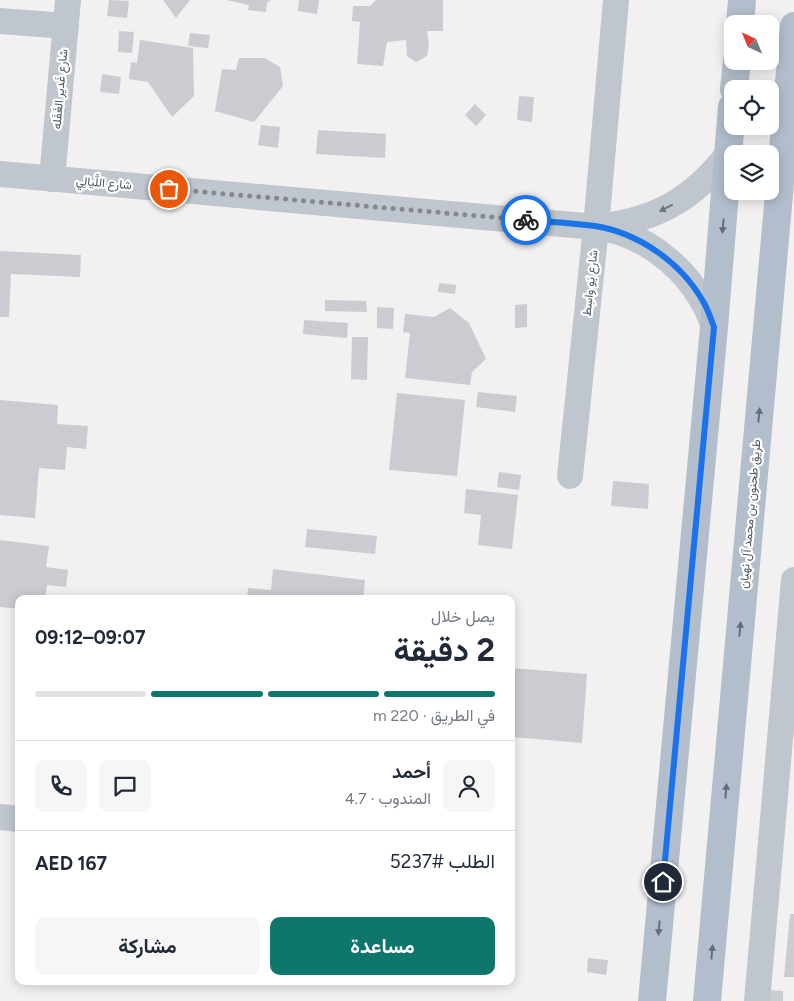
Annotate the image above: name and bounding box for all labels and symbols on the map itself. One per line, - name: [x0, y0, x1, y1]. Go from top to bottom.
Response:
- north arrow: [724, 15, 779, 70]
- street label: شارع غَدير الغَفَله: [50, 48, 72, 130]
- pin: [148, 168, 190, 210]
- street label: شارع اللَّيالِي: [75, 171, 133, 195]
- courier: [501, 195, 551, 245]
- one-way arrow: [658, 204, 673, 212]
- one-way arrow: [718, 218, 726, 234]
- street label: شارع يَو واسِط: [580, 249, 602, 317]
- one-way arrow: [755, 406, 763, 422]
- street label: طريق طحنون بن محمد آل نهيان: [736, 438, 765, 589]
- one-way arrow: [736, 620, 744, 636]
- one-way arrow: [722, 782, 730, 798]
- pin: [642, 861, 684, 903]
- one-way arrow: [655, 920, 663, 936]
- one-way arrow: [708, 944, 716, 960]

